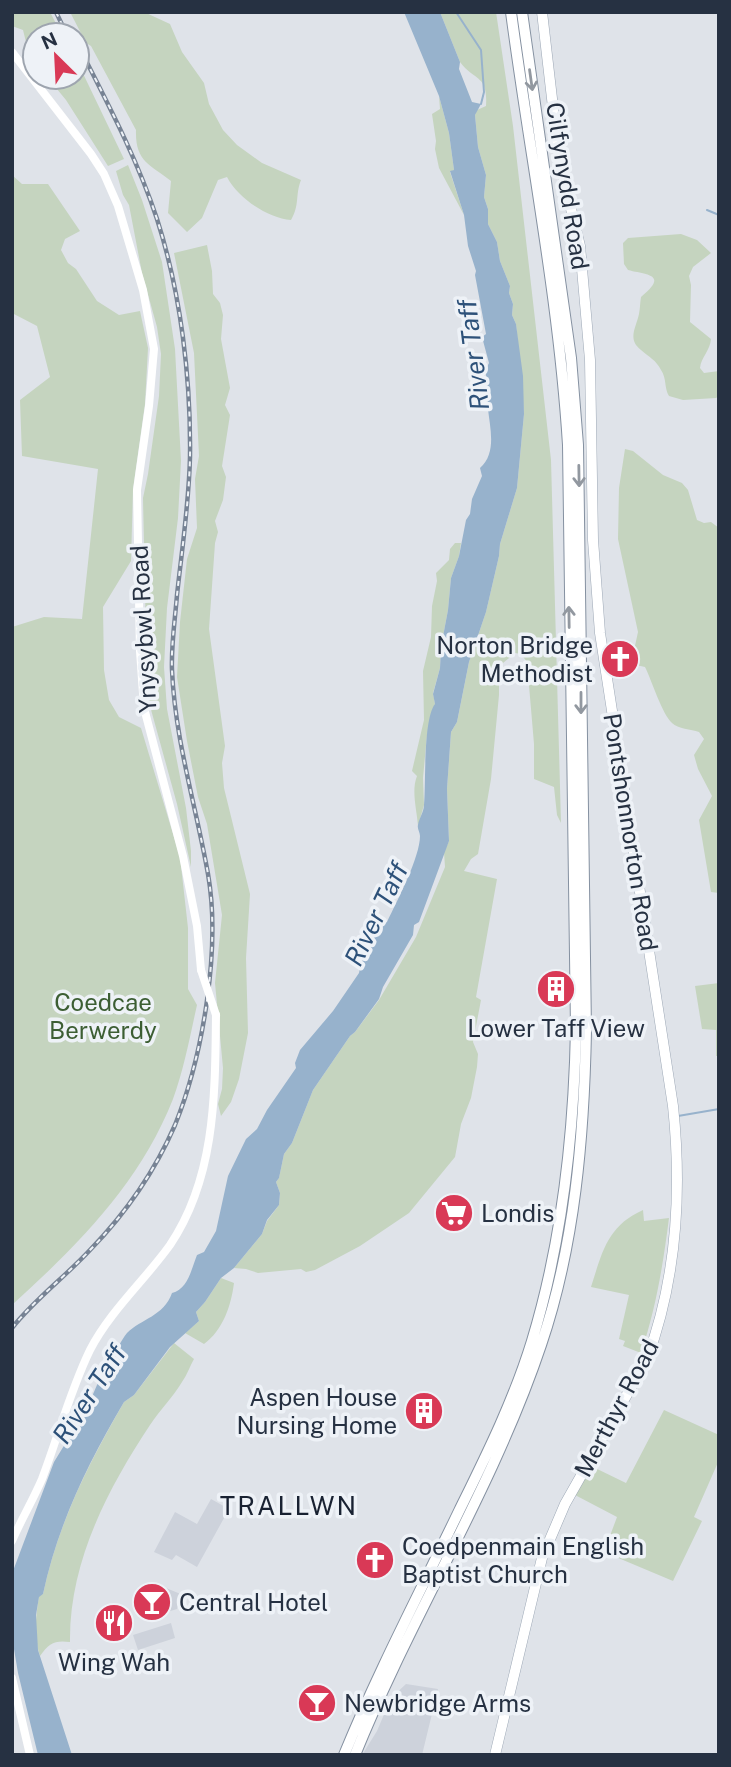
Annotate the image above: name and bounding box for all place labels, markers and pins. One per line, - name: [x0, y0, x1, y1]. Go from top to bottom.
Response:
- place label: Norton Bridge Methodist: [436, 631, 593, 687]
- church icon: Norton Bridge Methodist: [599, 638, 641, 680]
- building icon: Lower Taff View: [535, 968, 577, 1010]
- place label: Lower Taff View: [467, 1014, 645, 1042]
- supermarket icon: Londis: [433, 1192, 475, 1234]
- place label: Londis: [481, 1199, 554, 1227]
- place label: Aspen House Nursing Home: [236, 1383, 397, 1439]
- building icon: Aspen House Nursing Home: [403, 1390, 445, 1432]
- place label: Coedpenmain English Baptist Church: [402, 1532, 644, 1588]
- church icon: Coedpenmain English Baptist Church: [354, 1539, 396, 1581]
- bar icon: Central Hotel: [131, 1581, 173, 1623]
- place label: Central Hotel: [179, 1588, 328, 1616]
- restaurant icon: Wing Wah: [93, 1602, 135, 1644]
- place label: Wing Wah: [58, 1648, 170, 1676]
- bar icon: Newbridge Arms: [296, 1682, 338, 1724]
- place label: Newbridge Arms: [344, 1689, 531, 1717]

